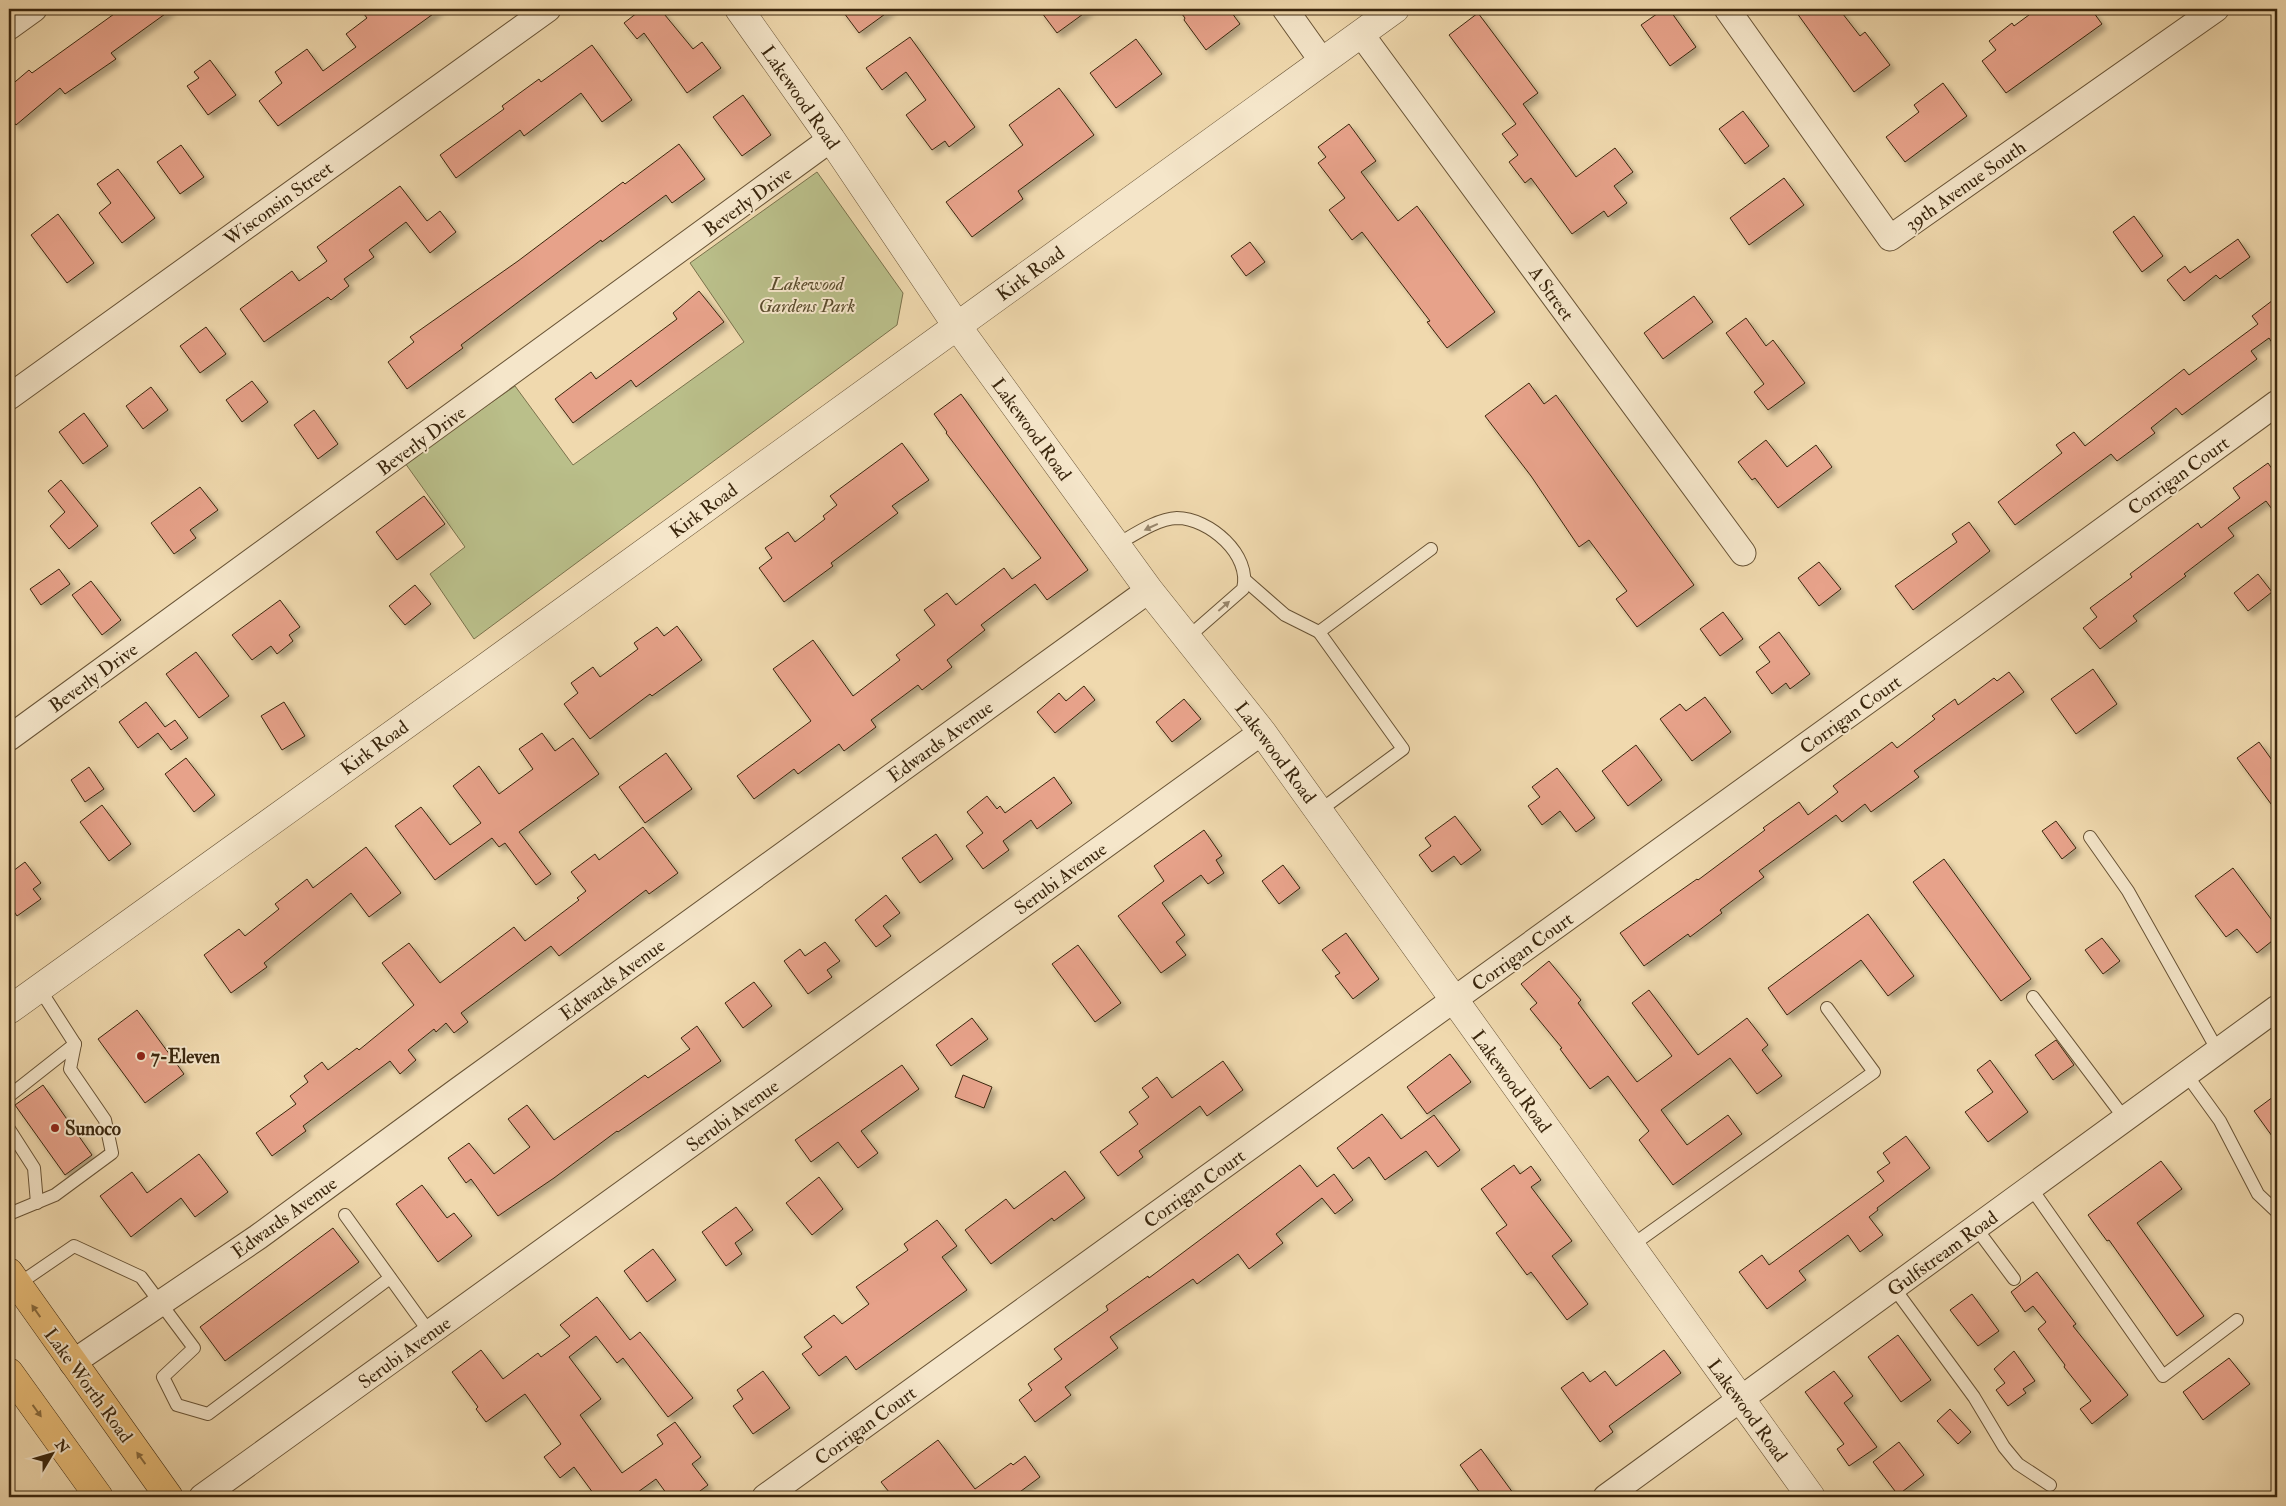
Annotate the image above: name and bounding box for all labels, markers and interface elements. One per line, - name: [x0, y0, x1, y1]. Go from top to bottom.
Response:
- street label: Lakewood Road: [756, 41, 845, 155]
- street label: 39th Avenue South: [1901, 135, 2031, 236]
- street label: Wisconsin Street: [219, 156, 338, 252]
- street label: Beverly Drive: [698, 162, 797, 242]
- street label: Kirk Road: [992, 241, 1070, 306]
- street label: A Street: [1523, 261, 1579, 326]
- park label: Lakewood Gardens Park: [759, 272, 856, 318]
- street label: Lakewood Road: [986, 373, 1077, 486]
- street label: Beverly Drive: [372, 401, 471, 481]
- street label: Corrigan Court: [2123, 431, 2234, 521]
- street label: Kirk Road: [665, 478, 743, 543]
- one-way arrow: [1144, 523, 1158, 531]
- one-way arrow: [1217, 600, 1230, 611]
- street label: Beverly Drive: [44, 638, 143, 718]
- street label: Corrigan Court: [1795, 670, 1906, 760]
- street label: Edwards Avenue: [883, 696, 998, 788]
- street label: Lakewood Road: [1229, 697, 1322, 809]
- street label: Kirk Road: [336, 715, 414, 780]
- street label: Serubi Avenue: [1010, 837, 1112, 920]
- street label: Corrigan Court: [1467, 907, 1578, 997]
- street label: Edwards Avenue: [555, 934, 670, 1026]
- street label: Lakewood Road: [1466, 1025, 1557, 1138]
- place label: 7-Eleven: [151, 1045, 220, 1069]
- marker: 7-Eleven: [135, 1050, 147, 1062]
- street label: Serubi Avenue: [682, 1074, 784, 1157]
- place label: Sunoco: [65, 1117, 121, 1141]
- marker: Sunoco: [49, 1122, 61, 1134]
- street label: Corrigan Court: [1139, 1144, 1250, 1234]
- street label: Edwards Avenue: [227, 1172, 342, 1264]
- street label: Gulfstream Road: [1883, 1205, 2003, 1302]
- one-way arrow: [31, 1304, 41, 1318]
- street label: Serubi Avenue: [354, 1311, 456, 1394]
- street label: Lake Worth Road: [39, 1324, 138, 1448]
- street label: Lakewood Road: [1702, 1354, 1793, 1467]
- street label: Corrigan Court: [810, 1381, 921, 1471]
- one-way arrow: [32, 1405, 42, 1418]
- north arrow: [28, 1428, 78, 1478]
- text: N: [51, 1435, 73, 1457]
- one-way arrow: [136, 1451, 146, 1465]

